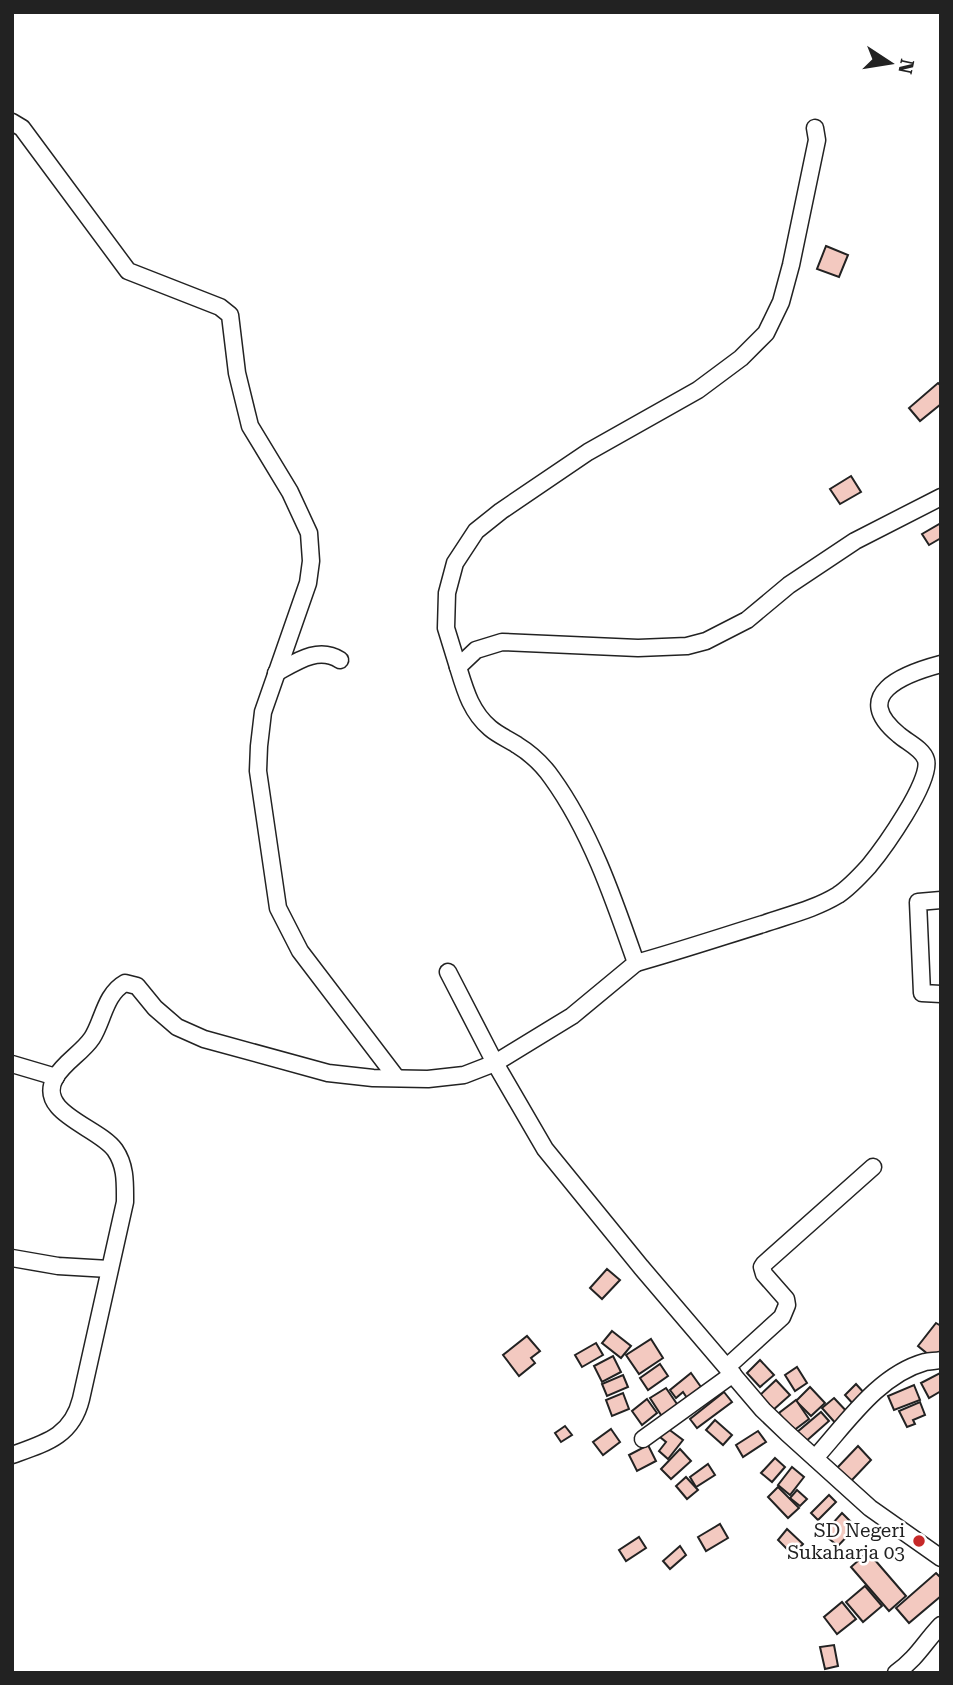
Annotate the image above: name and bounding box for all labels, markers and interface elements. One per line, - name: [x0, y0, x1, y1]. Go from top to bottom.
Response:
- north arrow: [855, 28, 925, 98]
- text: N: [893, 57, 919, 76]
- place label: SD Negeri Sukaharja 03: [787, 1519, 905, 1564]
- marker: SD Negeri Sukaharja 03: [911, 1533, 927, 1549]

